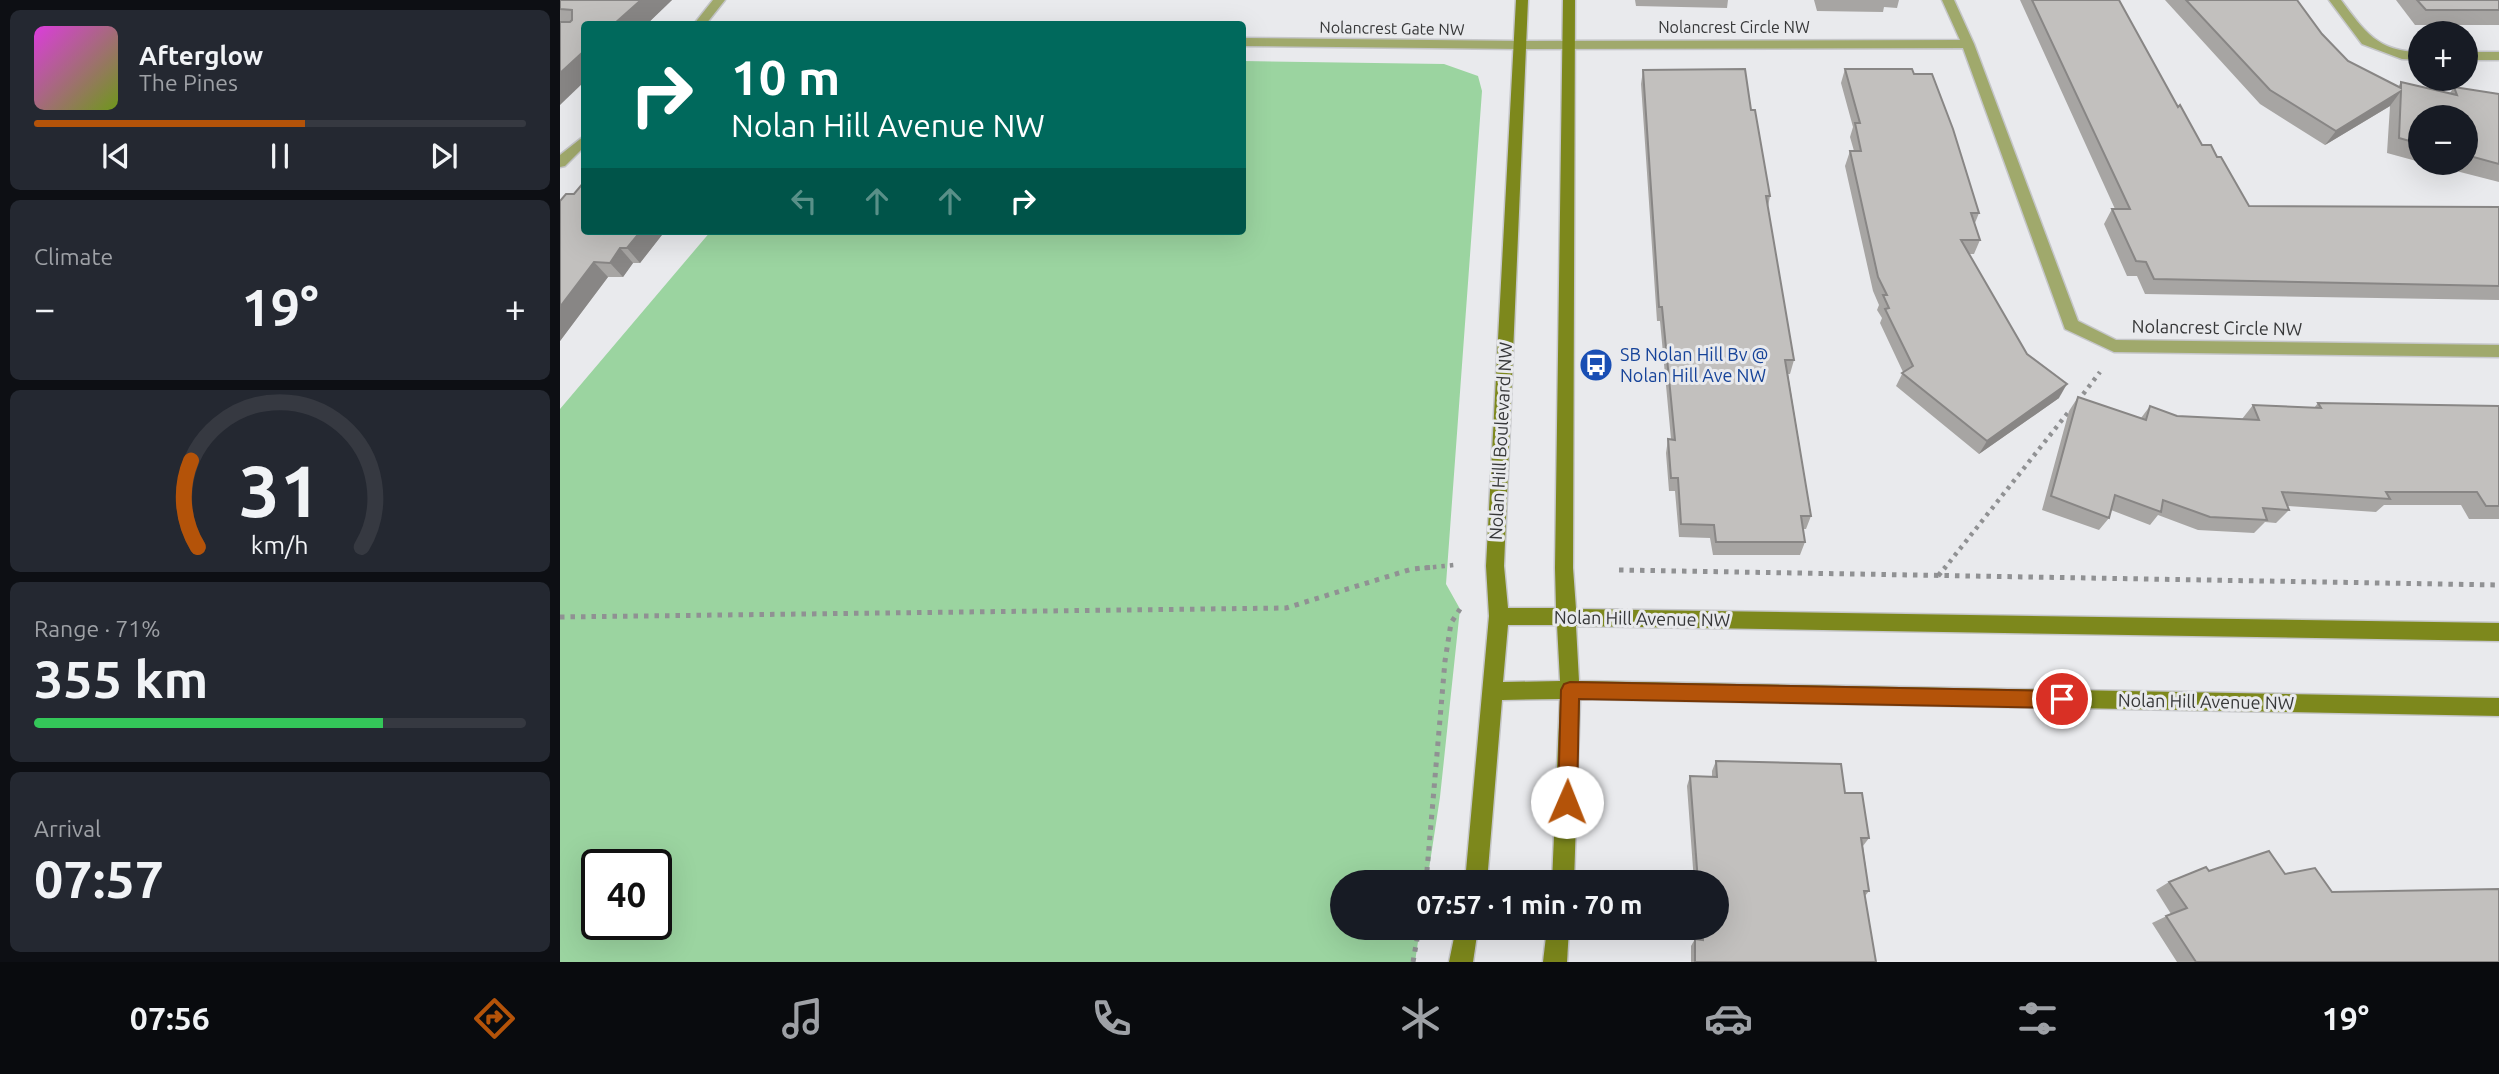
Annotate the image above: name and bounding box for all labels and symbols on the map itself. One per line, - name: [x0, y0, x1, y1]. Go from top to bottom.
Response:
- street label: Nolancrest Gate NW: [1319, 18, 1465, 38]
- street label: Nolancrest Circle NW: [1658, 18, 1810, 36]
- street label: Nolancrest Circle NW: [2132, 316, 2303, 338]
- street label: Nolan Hill Boulevard NW: [1485, 341, 1515, 540]
- place label: SB Nolan Hill Bv @ Nolan Hill Ave NW: [1620, 344, 1769, 385]
- bus stop icon: SB Nolan Hill Bv @ Nolan Hill Ave NW: [1577, 346, 1615, 384]
- street label: Nolan Hill Avenue NW: [1554, 606, 1731, 630]
- pin: [2032, 669, 2092, 729]
- street label: Nolan Hill Avenue NW: [2118, 689, 2295, 713]
- position arrow: [1530, 765, 1604, 839]
- speed limit sign: 40: [581, 849, 672, 940]

